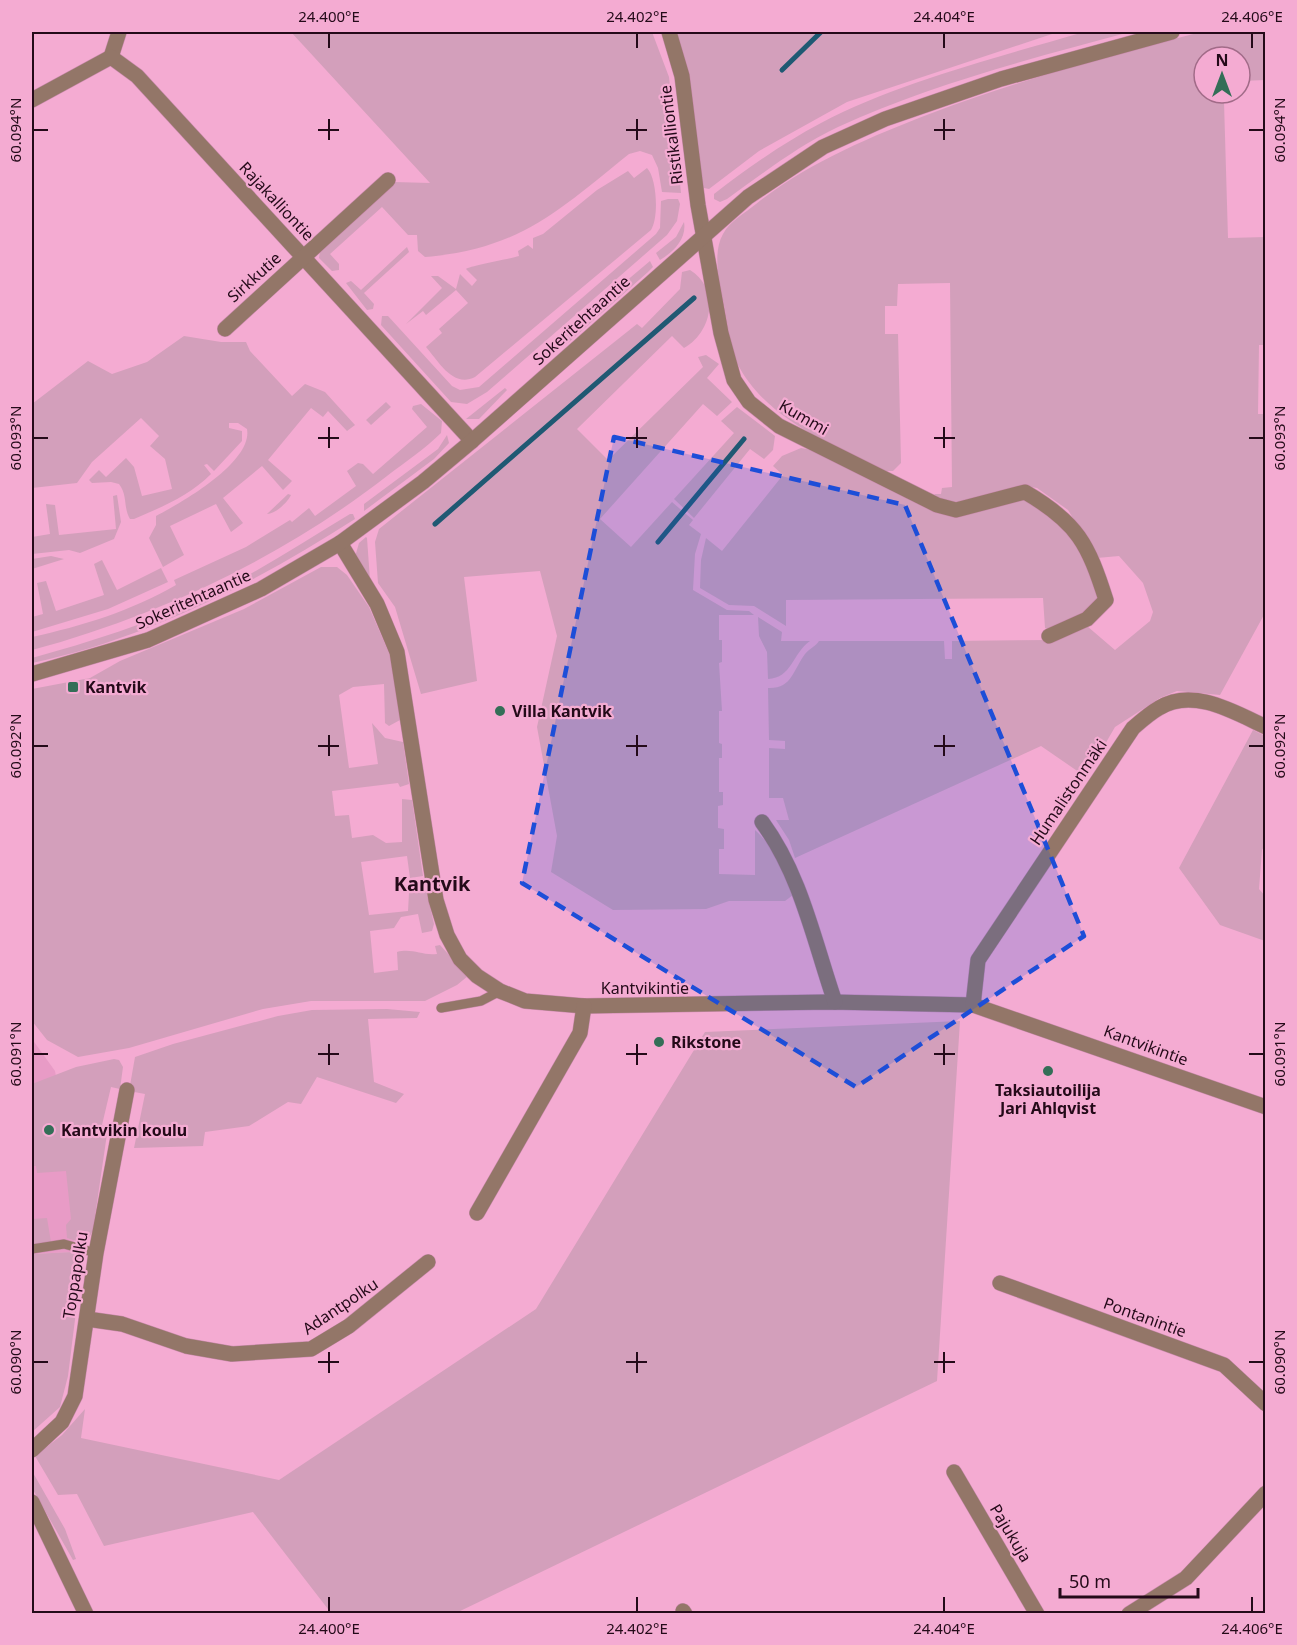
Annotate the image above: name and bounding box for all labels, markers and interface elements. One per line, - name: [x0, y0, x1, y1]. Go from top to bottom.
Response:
- text: 24.400°E: [298, 6, 360, 26]
- text: 24.402°E: [606, 6, 668, 26]
- text: 24.404°E: [913, 6, 975, 26]
- text: 24.406°E: [1221, 6, 1283, 26]
- north arrow: [1192, 45, 1252, 105]
- text: N: [1215, 49, 1229, 71]
- street label: Ristikalliontie: [654, 84, 688, 186]
- text: 60.094°N: [5, 98, 25, 162]
- text: 60.094°N: [1269, 98, 1289, 162]
- street label: Rajakalliontie: [235, 157, 319, 245]
- street label: Sirkkutie: [222, 247, 286, 307]
- street label: Sokeritehtaantie: [528, 270, 634, 370]
- street label: Kummi: [775, 394, 833, 440]
- text: 60.093°N: [5, 406, 25, 470]
- text: 60.093°N: [1269, 406, 1289, 470]
- street label: Sokeritehtaantie: [132, 564, 254, 634]
- place label: Kantvik: [85, 676, 146, 698]
- marker: Kantvik: [66, 680, 80, 694]
- place label: Villa Kantvik: [512, 700, 612, 722]
- marker: Villa Kantvik: [493, 704, 507, 718]
- text: 60.092°N: [5, 714, 25, 778]
- text: 60.092°N: [1269, 714, 1289, 778]
- street label: Humalistonmäki: [1024, 735, 1112, 849]
- district label: Kantvik: [394, 870, 471, 897]
- street label: Kantvikintie: [601, 977, 689, 999]
- street label: Kantvikintie: [1101, 1020, 1191, 1070]
- text: 60.091°N: [5, 1022, 25, 1086]
- text: 60.091°N: [1269, 1022, 1289, 1086]
- place label: Rikstone: [671, 1031, 741, 1053]
- marker: Rikstone: [652, 1035, 666, 1049]
- marker: Taksiautoilija Jari Ahlqvist: [1041, 1064, 1055, 1078]
- place label: Taksiautoilija Jari Ahlqvist: [995, 1079, 1101, 1119]
- place label: Kantvikin koulu: [61, 1119, 187, 1141]
- marker: Kantvikin koulu: [42, 1123, 56, 1137]
- street label: Toppapolku: [57, 1230, 93, 1320]
- street label: Adantpolku: [298, 1273, 382, 1339]
- street label: Pontanintie: [1100, 1292, 1190, 1342]
- text: 60.090°N: [5, 1330, 25, 1394]
- text: 60.090°N: [1269, 1330, 1289, 1394]
- street label: Pajukuja: [985, 1500, 1037, 1566]
- scale bar: [1060, 1561, 1198, 1599]
- text: 50 m: [1069, 1569, 1111, 1593]
- text: 24.400°E: [298, 1618, 360, 1638]
- text: 24.402°E: [606, 1618, 668, 1638]
- text: 24.404°E: [913, 1618, 975, 1638]
- text: 24.406°E: [1221, 1618, 1283, 1638]

